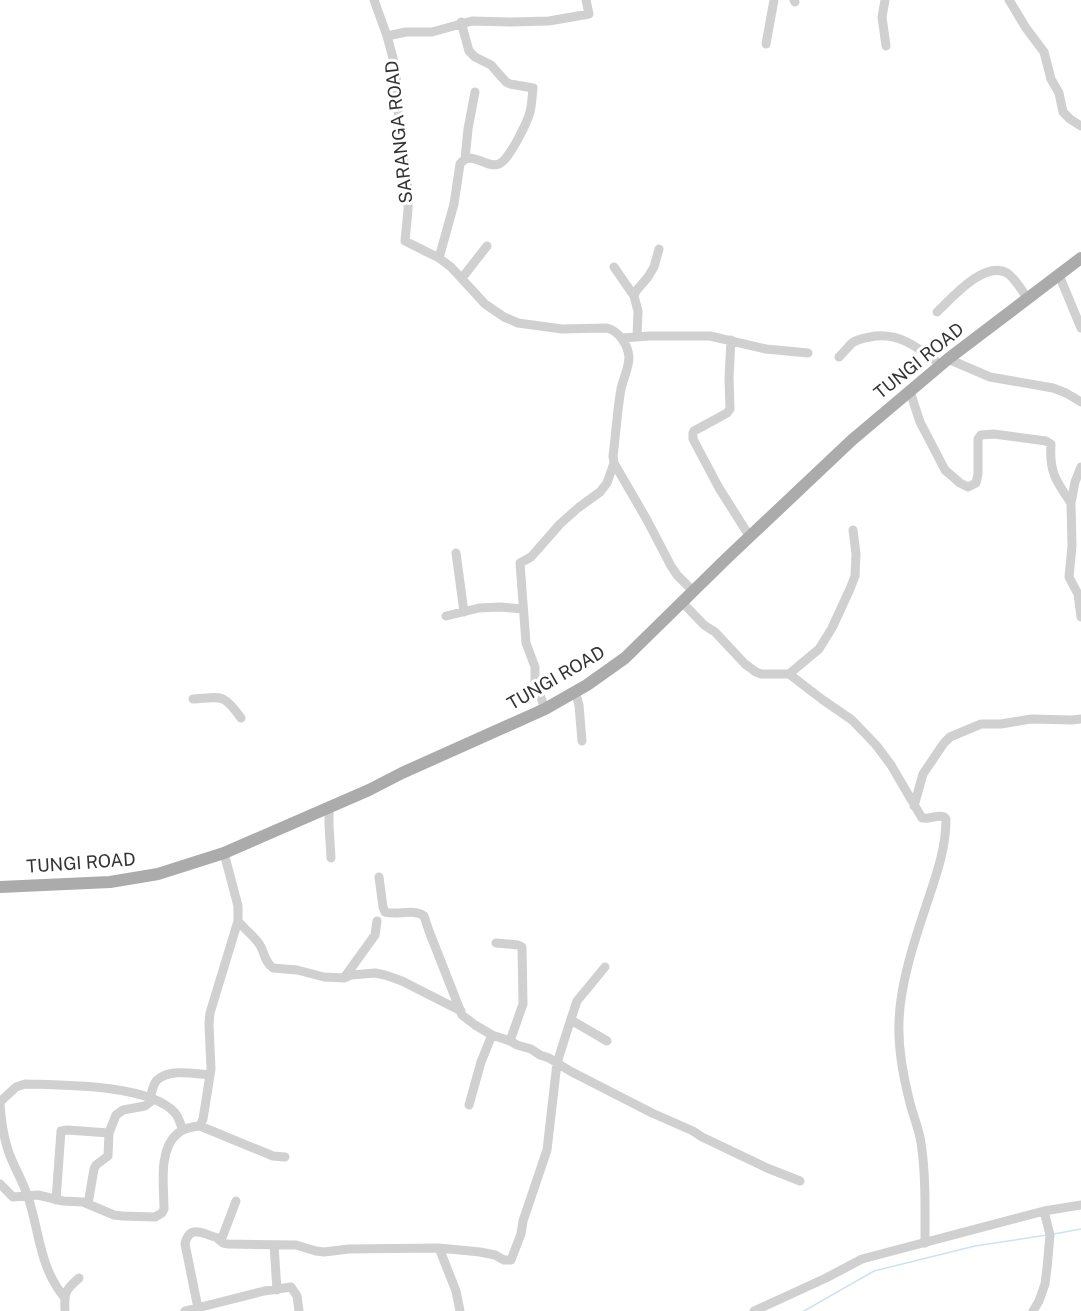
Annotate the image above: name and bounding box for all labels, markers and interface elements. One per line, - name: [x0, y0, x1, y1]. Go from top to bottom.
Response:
- street label: SARANGA ROAD: [381, 60, 416, 204]
- street label: TUNGI ROAD: [870, 318, 968, 403]
- street label: TUNGI ROAD: [503, 641, 608, 714]
- street label: TUNGI ROAD: [26, 848, 136, 877]

